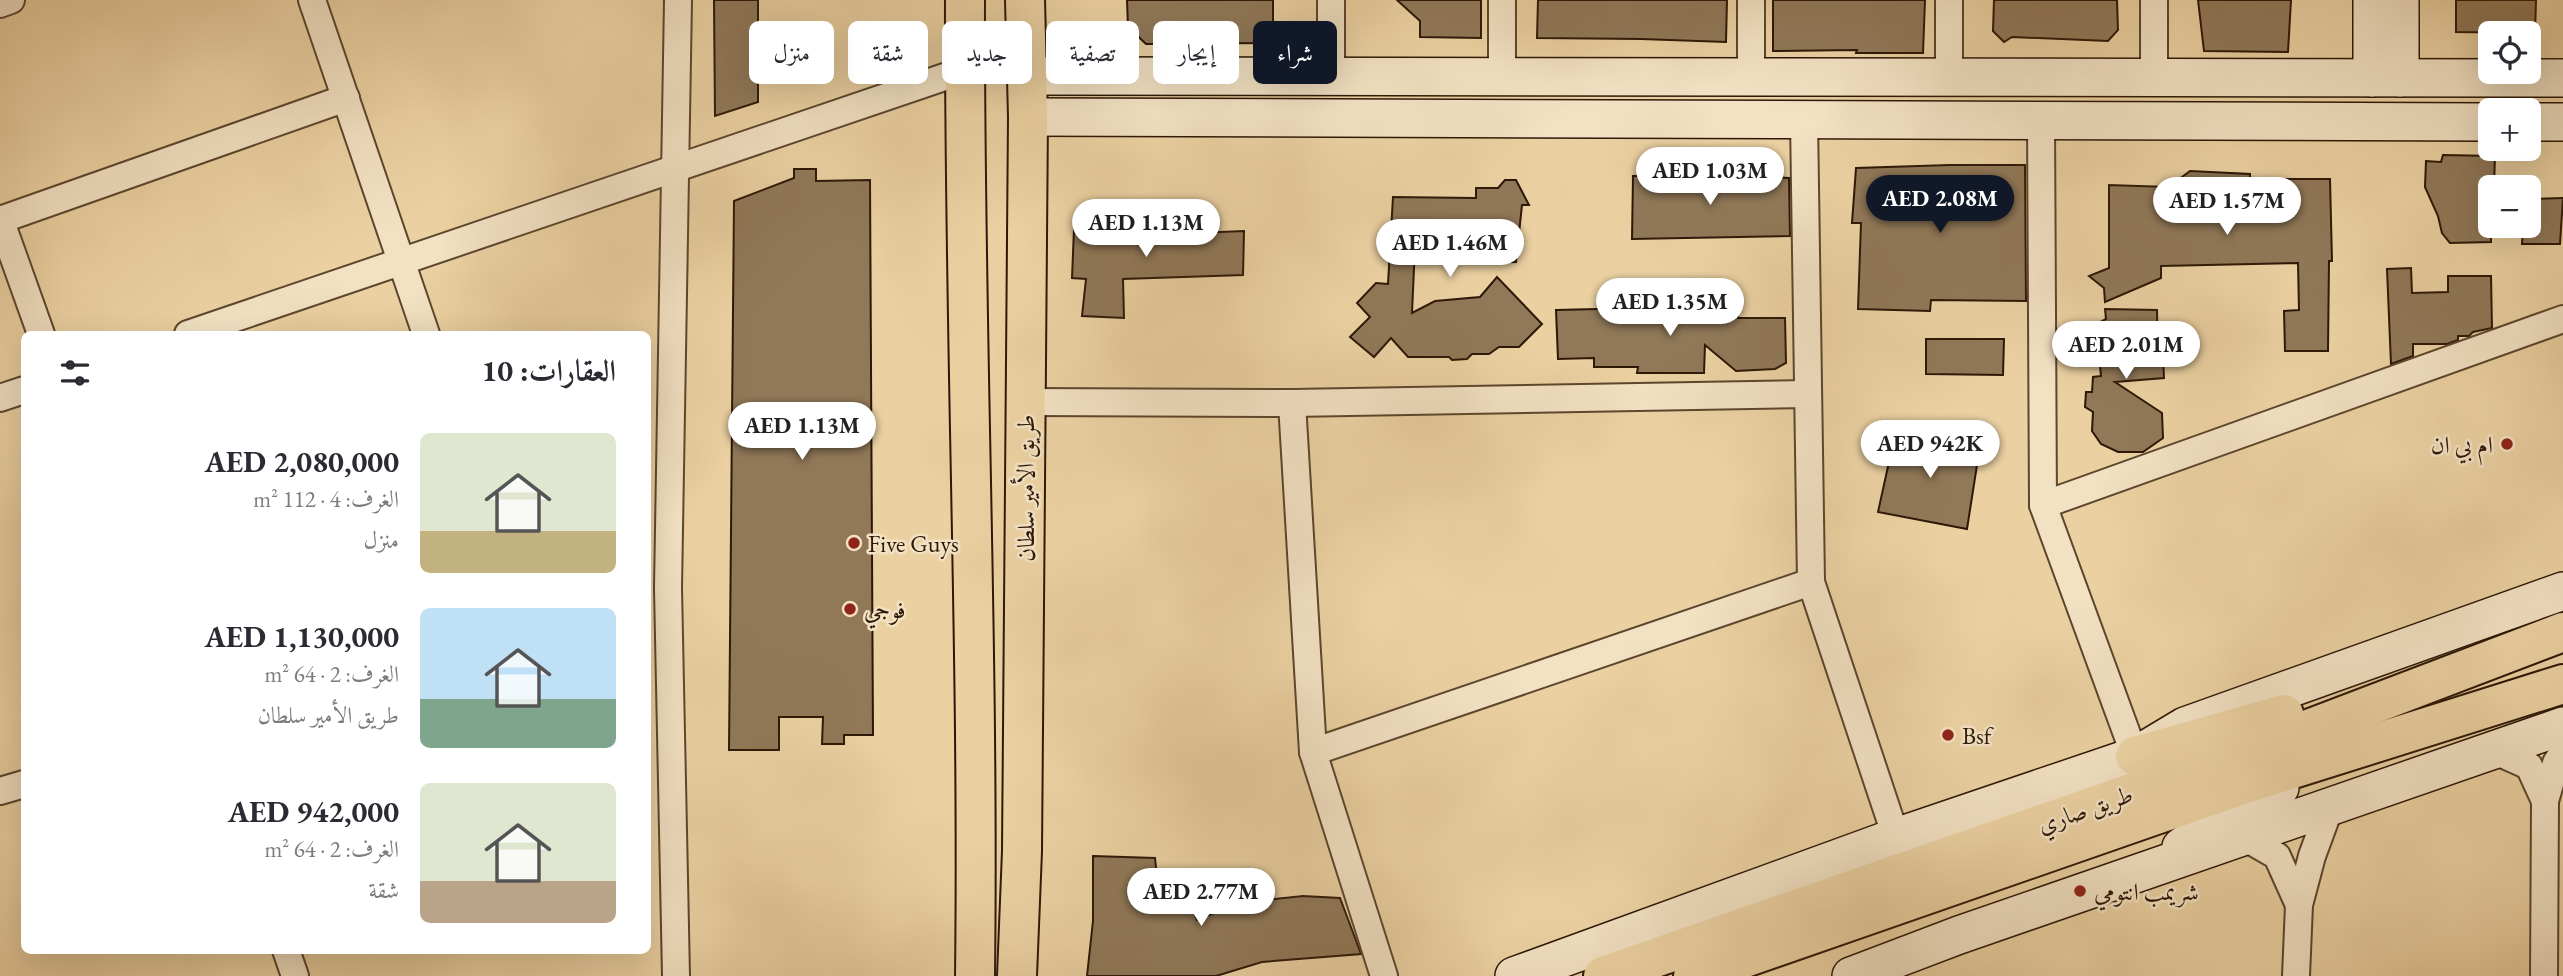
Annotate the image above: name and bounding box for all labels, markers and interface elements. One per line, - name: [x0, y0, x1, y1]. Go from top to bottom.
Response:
- chip: منزل: [749, 21, 834, 84]
- chip: شقة: [848, 21, 928, 84]
- chip: جديد: [942, 21, 1032, 84]
- chip: تصفية: [1046, 21, 1139, 84]
- chip: إيجار: [1153, 21, 1239, 84]
- chip: شراء: [1253, 21, 1337, 84]
- map controls: [2478, 21, 2541, 238]
- button: locate: [2478, 21, 2541, 84]
- button: +: [2478, 98, 2541, 161]
- pin: AED 1.03M: [1630, 148, 1790, 207]
- text: AED 1.03M: [1652, 155, 1768, 185]
- button: −: [2478, 175, 2541, 238]
- pin: AED 2.08M: [1860, 176, 2020, 235]
- pin: AED 1.57M: [2147, 177, 2307, 237]
- text: AED 2.08M: [1882, 183, 1998, 213]
- text: AED 1.57M: [2169, 185, 2285, 215]
- pin: AED 1.13M: [1066, 200, 1226, 259]
- text: AED 1.13M: [1088, 207, 1204, 237]
- pin: AED 1.46M: [1370, 219, 1530, 279]
- text: AED 1.46M: [1392, 227, 1508, 257]
- pin: AED 1.35M: [1590, 278, 1750, 338]
- text: AED 1.35M: [1612, 286, 1728, 316]
- pin: AED 2.01M: [2046, 322, 2206, 381]
- text: AED 2.01M: [2068, 329, 2184, 359]
- text: العقارات: 10: [481, 351, 616, 390]
- icon: filters: [56, 354, 94, 392]
- pin: AED 1.13M: [722, 402, 882, 462]
- text: AED 1.13M: [744, 410, 860, 440]
- street label: طريق الأمير سلطان: [1010, 414, 1041, 562]
- pin: AED 942K: [1858, 420, 2002, 480]
- text: AED 942K: [1877, 428, 1983, 458]
- place label: ام بي ان: [2431, 429, 2493, 466]
- marker: ام بي ان: [2499, 436, 2515, 452]
- text: AED 2,080,000: [205, 442, 399, 481]
- icon: home: [476, 461, 560, 545]
- text: الغرف: 4 · 112 m²: [253, 484, 399, 514]
- text: منزل: [364, 525, 399, 555]
- place label: Five Guys: [868, 528, 959, 559]
- marker: Five Guys: [846, 535, 862, 551]
- place label: فوجي: [864, 594, 906, 629]
- marker: فوجي: [842, 601, 858, 617]
- text: AED 1,130,000: [205, 617, 399, 656]
- icon: home: [476, 636, 560, 720]
- text: الغرف: 2 · 64 m²: [264, 659, 399, 689]
- text: طريق الأمير سلطان: [258, 700, 399, 730]
- place label: Bsf: [1962, 720, 1995, 751]
- marker: Bsf: [1940, 727, 1956, 743]
- street label: طريق صاري: [2033, 778, 2138, 844]
- text: AED 942,000: [228, 792, 399, 831]
- icon: home: [476, 811, 560, 895]
- text: الغرف: 2 · 64 m²: [264, 834, 399, 864]
- pin: AED 2.77M: [1121, 869, 1281, 928]
- text: شقة: [369, 875, 399, 905]
- text: AED 2.77M: [1143, 876, 1259, 906]
- place label: شريمب انتومي: [2094, 876, 2199, 911]
- marker: شريمب انتومي: [2072, 883, 2088, 899]

